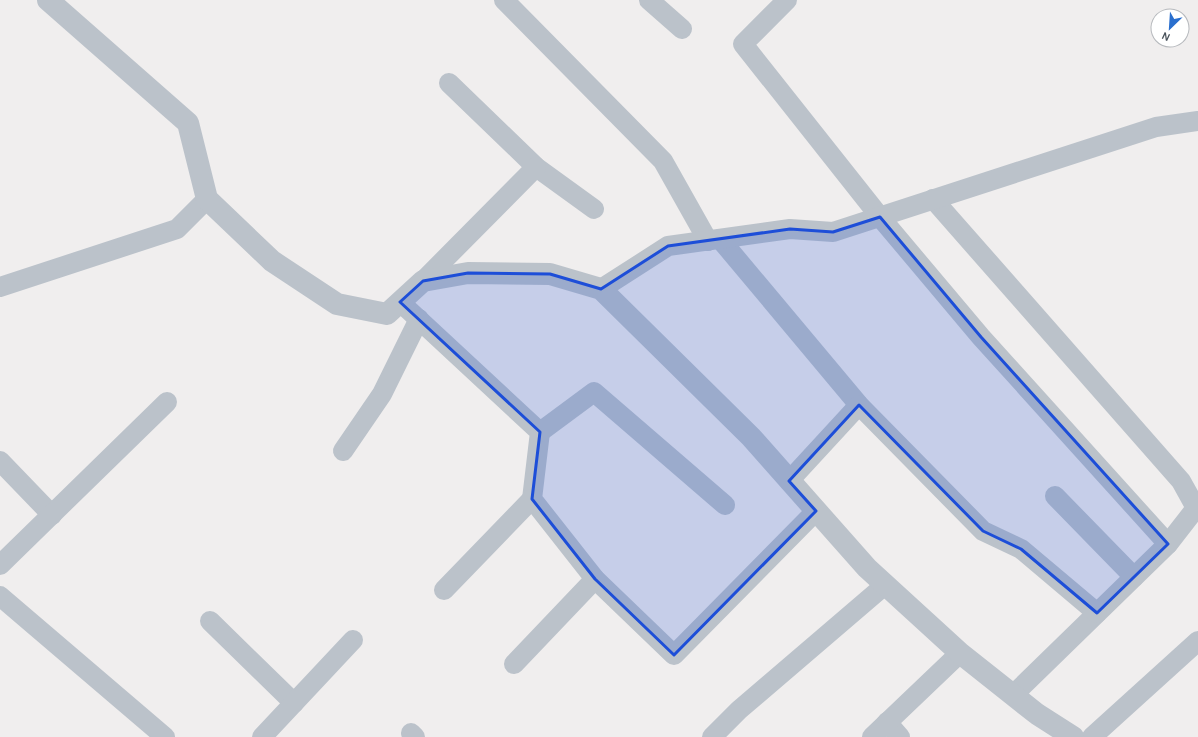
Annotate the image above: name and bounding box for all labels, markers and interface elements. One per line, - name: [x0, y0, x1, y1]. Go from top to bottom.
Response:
- north arrow: [1150, 8, 1190, 48]
- text: N: [1160, 29, 1172, 44]

